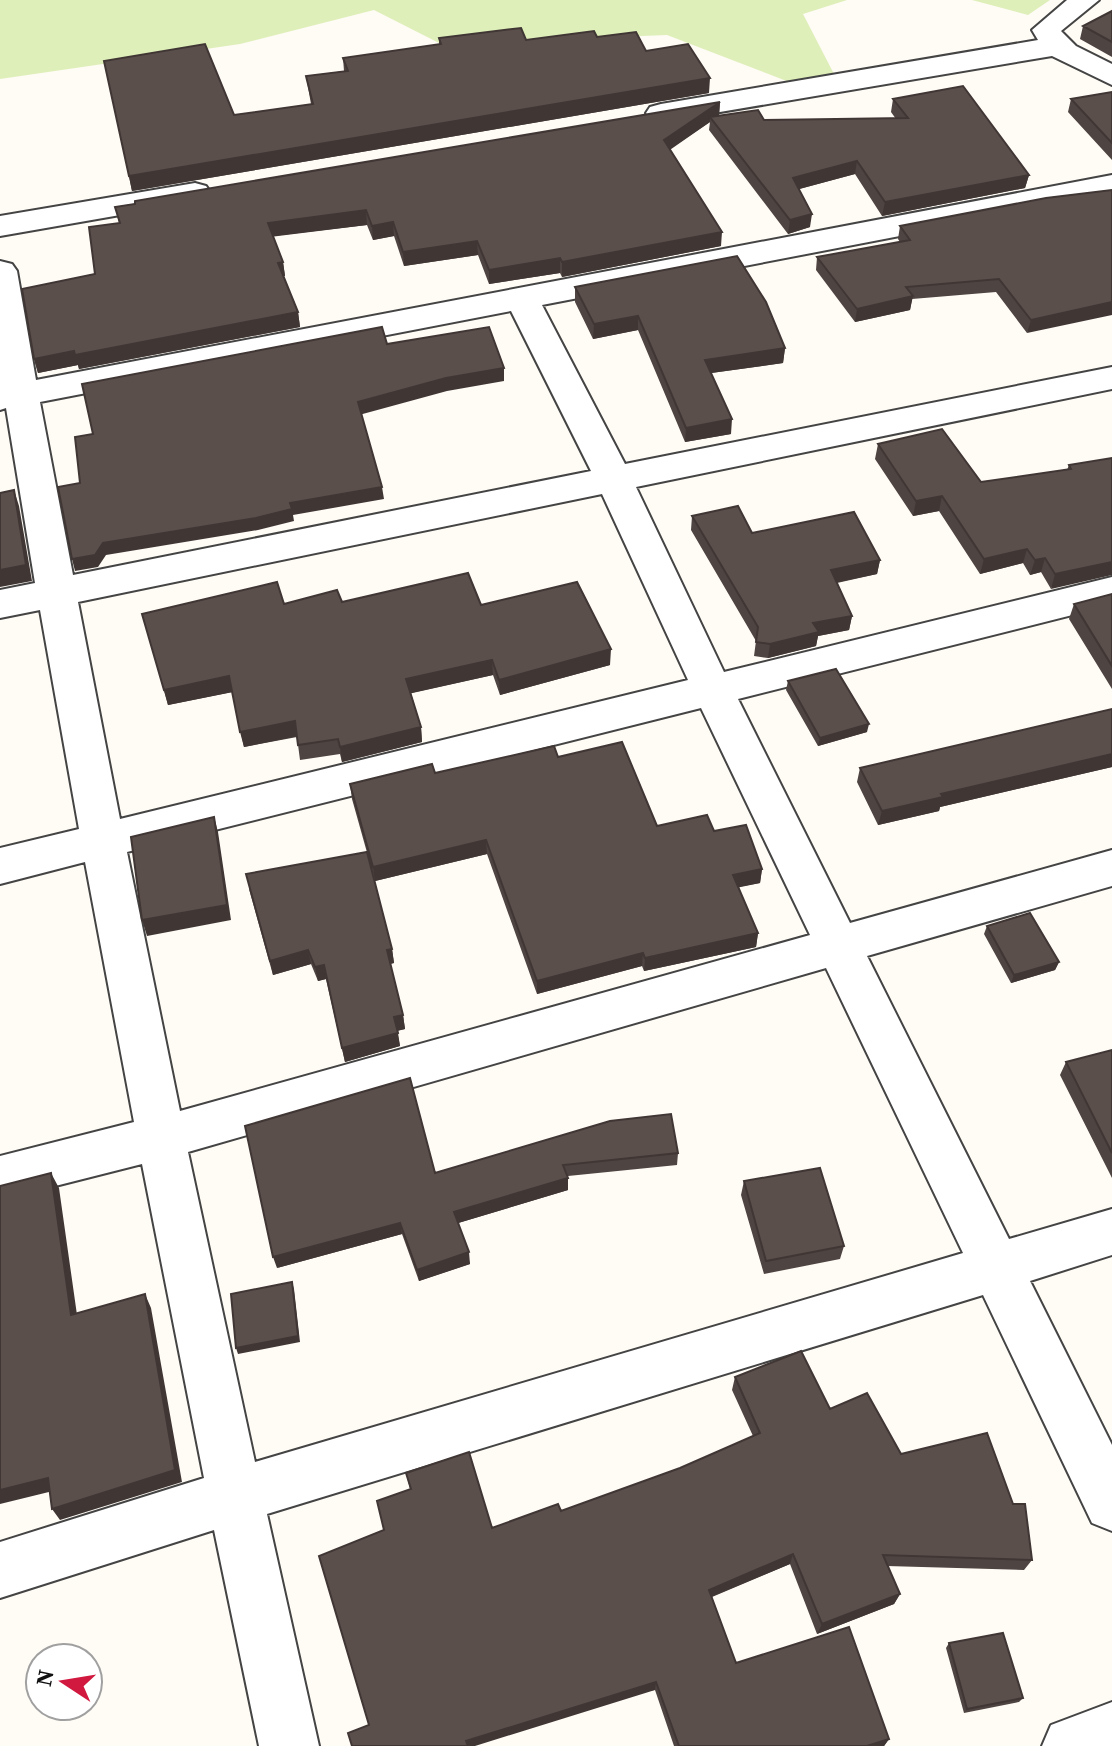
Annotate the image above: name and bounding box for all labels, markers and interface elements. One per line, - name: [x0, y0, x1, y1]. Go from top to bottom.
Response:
- north arrow: [24, 1642, 104, 1722]
- text: N: [28, 1667, 61, 1689]

